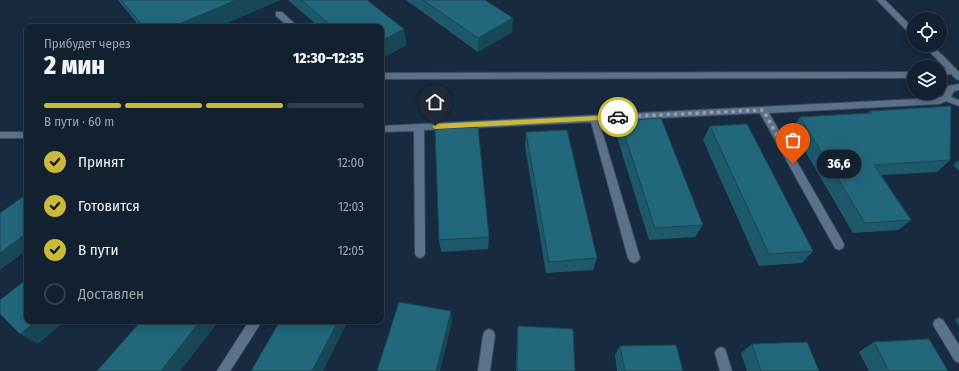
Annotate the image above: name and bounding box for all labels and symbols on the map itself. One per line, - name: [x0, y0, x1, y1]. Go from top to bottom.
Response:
- pin: [418, 85, 452, 126]
- courier: [598, 97, 638, 137]
- pin: [776, 123, 810, 164]
- callout: 36,6: [817, 150, 861, 178]

